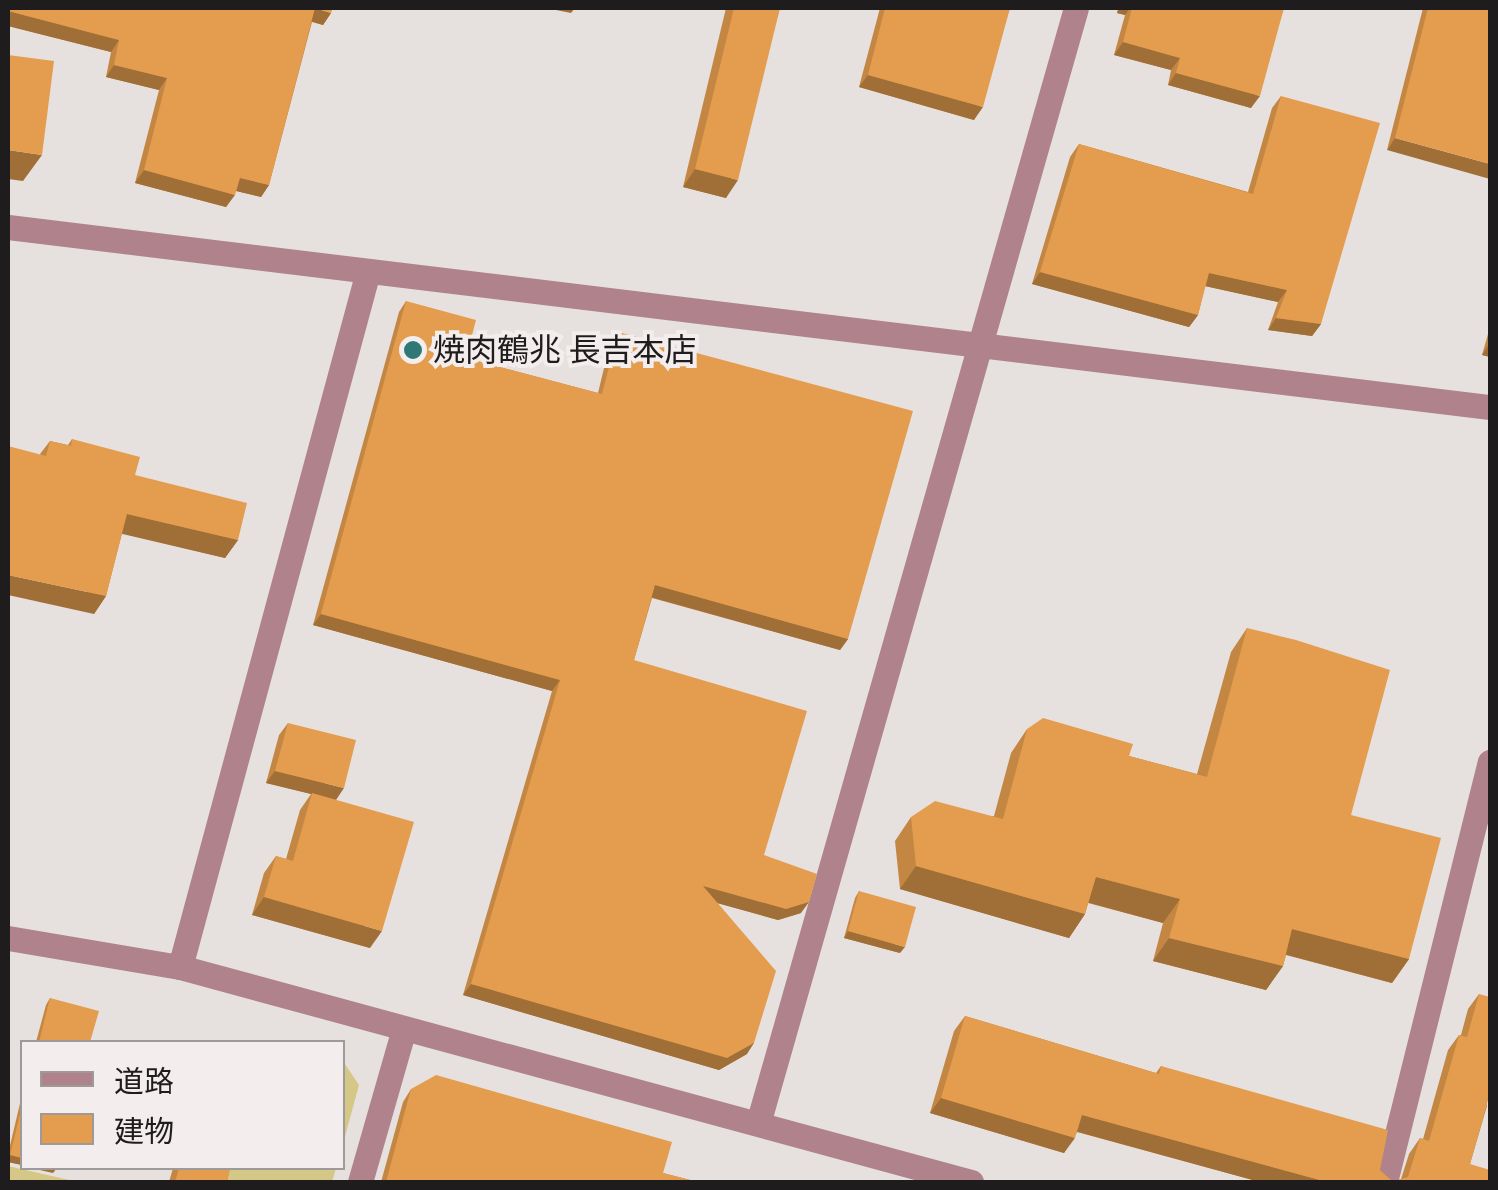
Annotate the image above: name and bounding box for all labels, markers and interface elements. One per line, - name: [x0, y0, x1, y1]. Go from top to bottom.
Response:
- place label: 焼肉鶴兆 長吉本店: [433, 331, 697, 369]
- marker: 焼肉鶴兆 長吉本店: [402, 339, 424, 361]
- legend: [20, 1040, 345, 1170]
- text: 道路: [114, 1062, 174, 1100]
- text: 建物: [114, 1112, 174, 1150]

